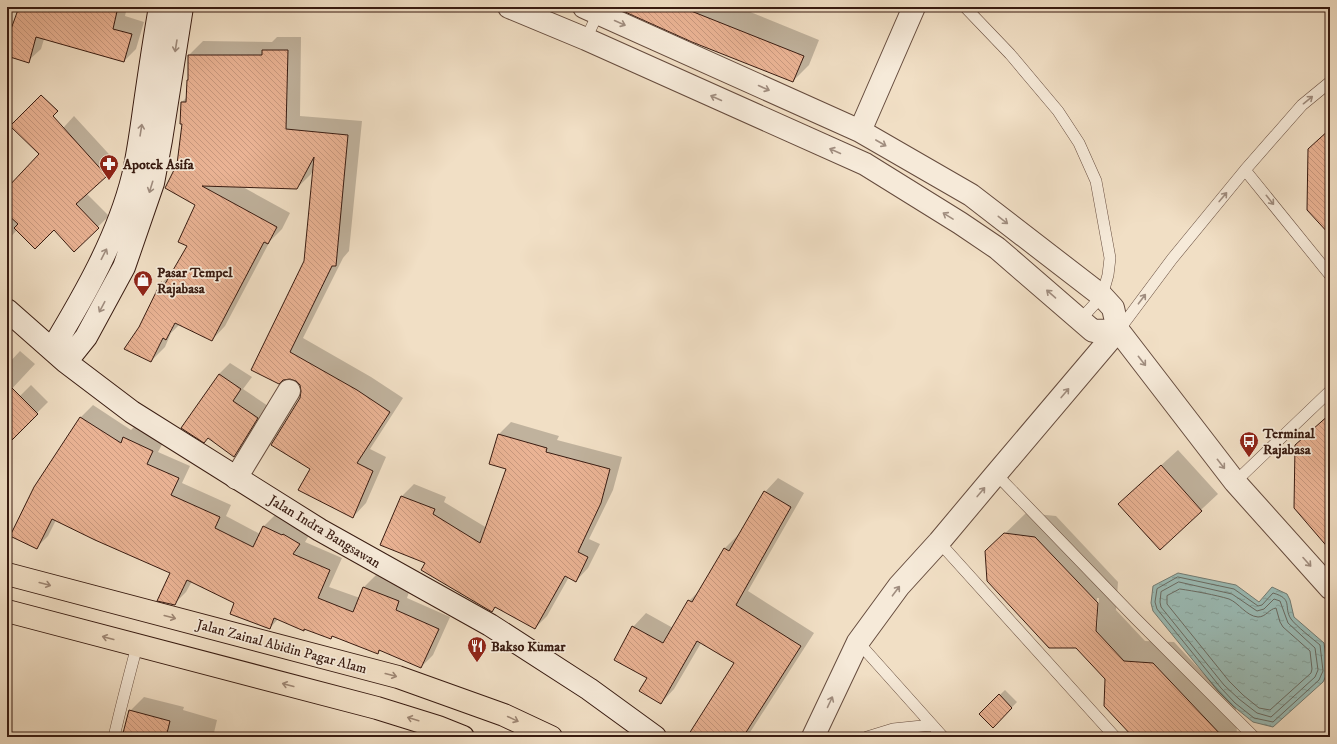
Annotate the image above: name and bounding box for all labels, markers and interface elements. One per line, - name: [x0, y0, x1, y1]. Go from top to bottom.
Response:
- one-way arrow: [613, 20, 625, 27]
- one-way arrow: [171, 39, 179, 52]
- one-way arrow: [757, 84, 769, 92]
- one-way arrow: [711, 94, 723, 102]
- one-way arrow: [1303, 95, 1314, 104]
- one-way arrow: [137, 123, 145, 136]
- one-way arrow: [875, 140, 887, 148]
- one-way arrow: [829, 147, 841, 154]
- pharmacy icon: Apotek Asifa: [98, 153, 120, 181]
- place label: Apotek Asifa: [122, 156, 195, 174]
- one-way arrow: [147, 181, 154, 194]
- one-way arrow: [1218, 192, 1227, 203]
- one-way arrow: [1265, 195, 1274, 206]
- one-way arrow: [942, 211, 953, 220]
- one-way arrow: [997, 216, 1008, 224]
- one-way arrow: [101, 248, 108, 260]
- place label: Pasar Tempel Rajabasa: [157, 264, 233, 298]
- shop icon: Pasar Tempel Rajabasa: [132, 269, 154, 297]
- one-way arrow: [1045, 290, 1056, 299]
- one-way arrow: [1137, 293, 1146, 304]
- one-way arrow: [98, 301, 106, 313]
- one-way arrow: [1138, 355, 1146, 366]
- one-way arrow: [1060, 388, 1069, 398]
- place label: Terminal Rajabasa: [1262, 425, 1316, 459]
- bus stop icon: Terminal Rajabasa: [1238, 430, 1260, 458]
- one-way arrow: [1217, 458, 1226, 469]
- one-way arrow: [976, 487, 985, 497]
- street label: Jalan Indra Bangsawan: [263, 490, 384, 573]
- one-way arrow: [1302, 557, 1312, 567]
- one-way arrow: [38, 580, 51, 588]
- one-way arrow: [892, 585, 900, 596]
- one-way arrow: [164, 614, 177, 621]
- street label: Jalan Zainal Abidin Pagar Alam: [193, 615, 369, 678]
- one-way arrow: [102, 634, 115, 641]
- restaurant icon: Bakso Kumar: [466, 635, 488, 663]
- place label: Bakso Kumar: [491, 638, 566, 656]
- one-way arrow: [384, 672, 397, 680]
- one-way arrow: [282, 681, 295, 688]
- one-way arrow: [827, 696, 834, 708]
- one-way arrow: [407, 715, 420, 722]
- one-way arrow: [507, 716, 519, 723]

